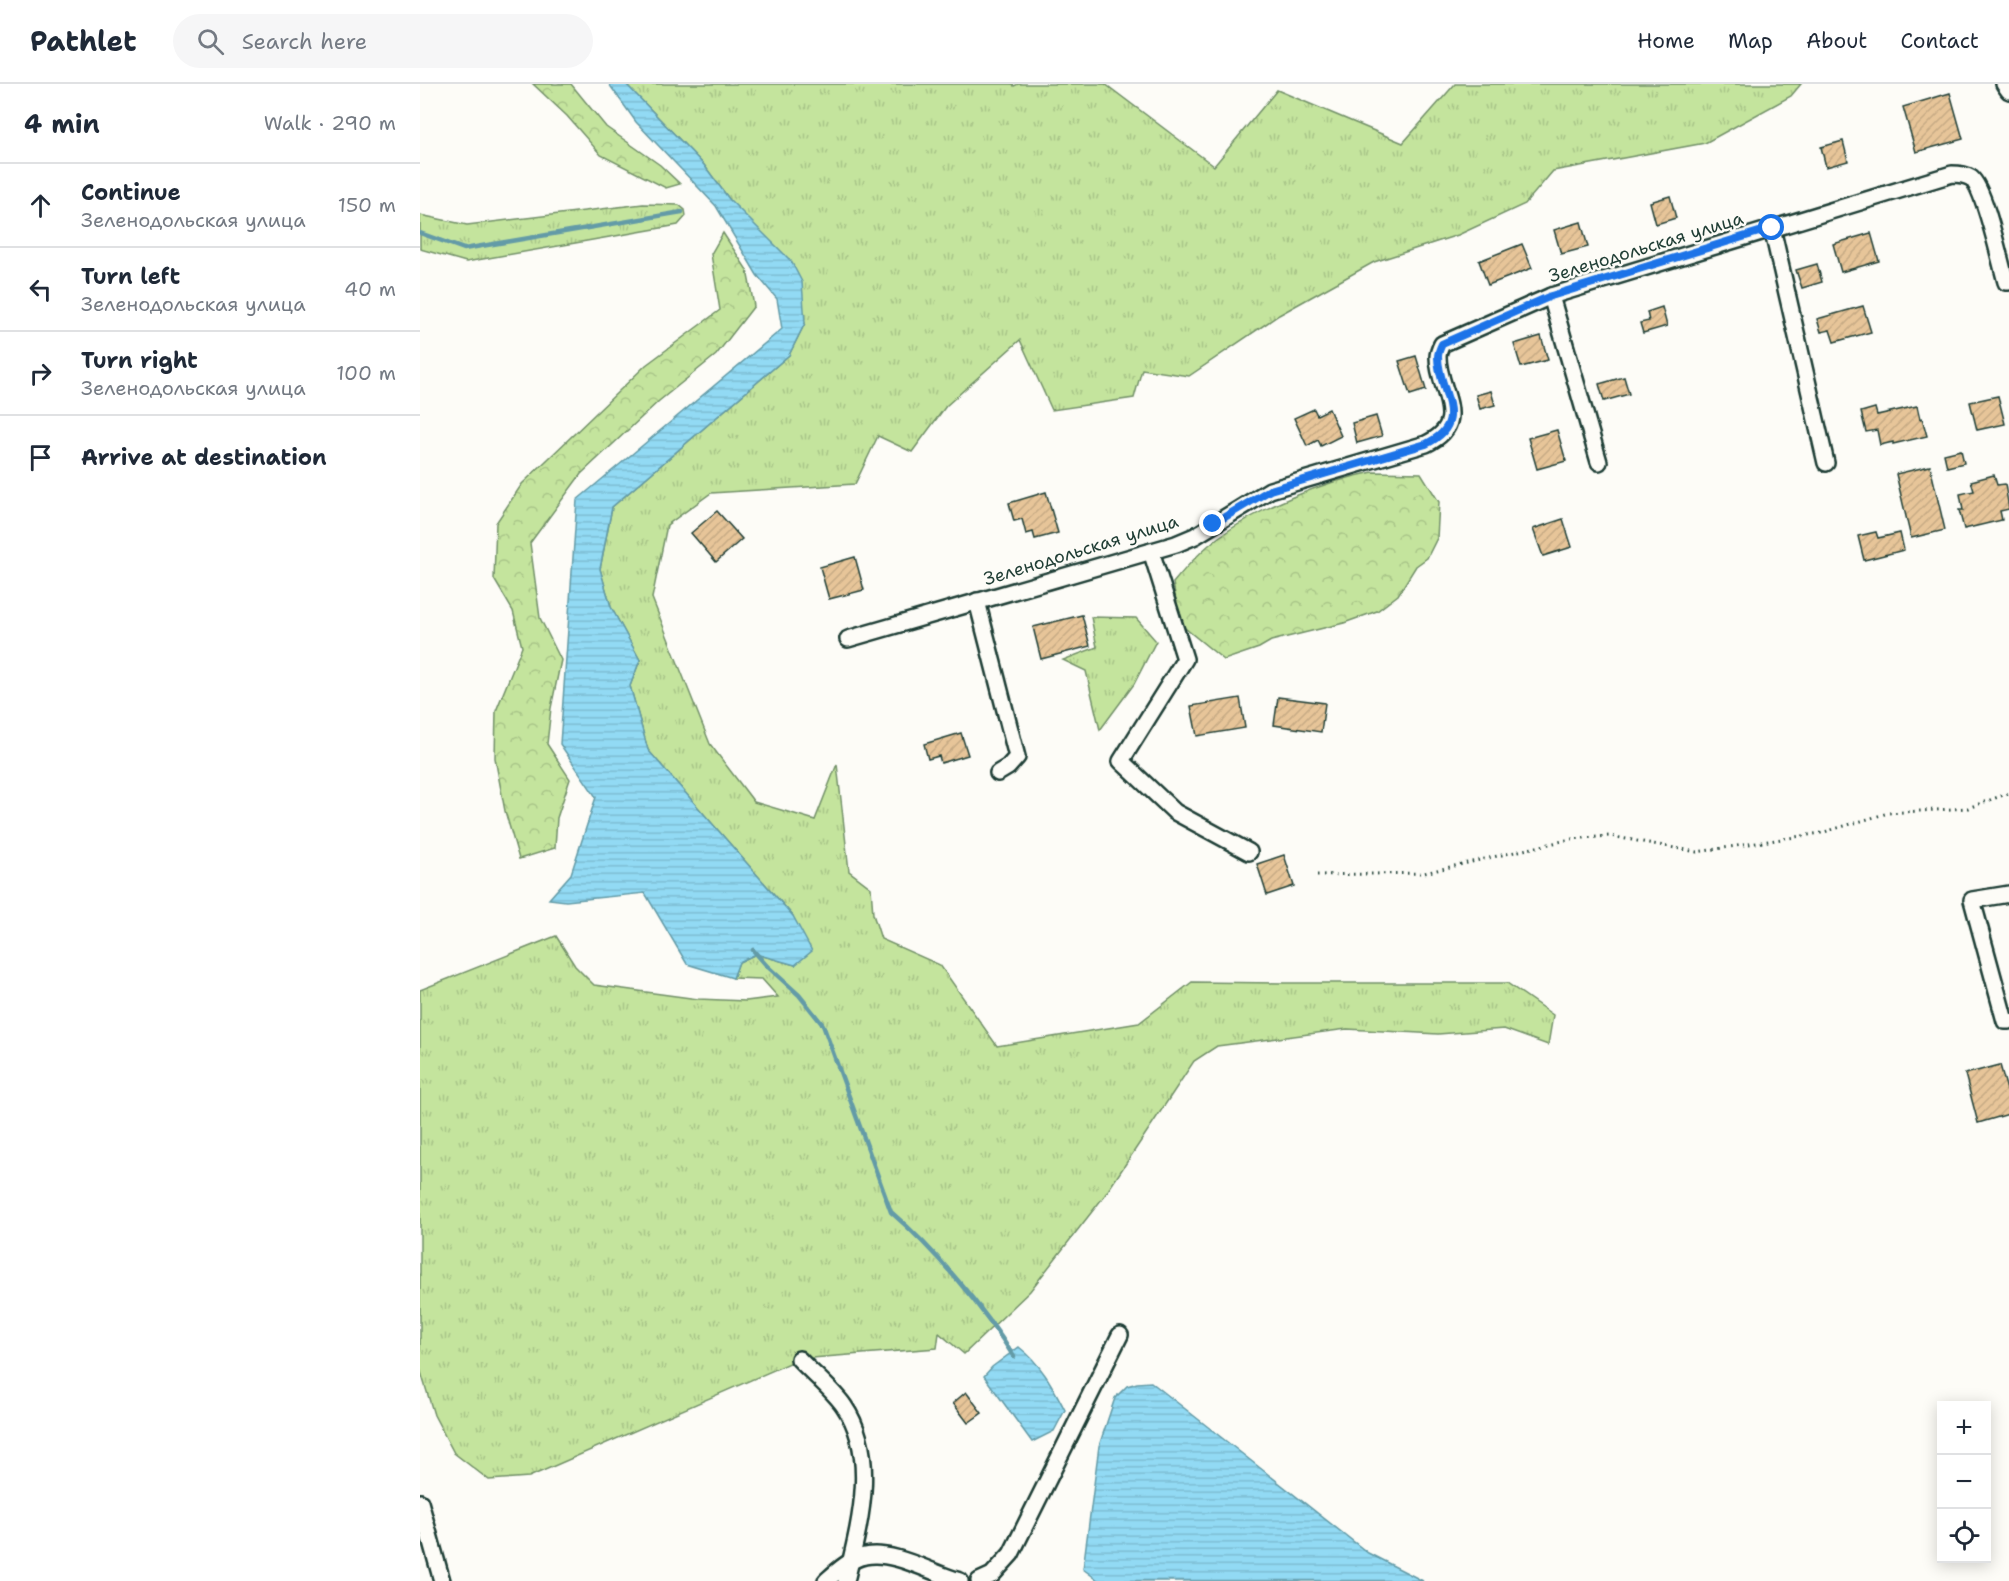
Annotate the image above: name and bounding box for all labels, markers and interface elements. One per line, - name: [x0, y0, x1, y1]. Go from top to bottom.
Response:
- search box: [173, 14, 593, 68]
- text: Pathlet: [30, 22, 137, 60]
- icon: search: [194, 25, 227, 58]
- text: Search here: [242, 27, 367, 56]
- text: Home: [1637, 27, 1695, 55]
- text: Map: [1728, 27, 1773, 55]
- text: About: [1806, 27, 1867, 55]
- text: Contact: [1900, 27, 1979, 55]
- text: 4 min: [24, 106, 100, 141]
- text: Walk · 290 m: [264, 110, 396, 136]
- text: Continue: [81, 178, 181, 207]
- icon: ahead: [24, 189, 57, 222]
- text: 150 m: [338, 192, 396, 218]
- street label: Зеленодольская улица: [1546, 206, 1746, 288]
- text: Зеленодольская улица: [81, 207, 306, 233]
- route start: [1758, 214, 1784, 240]
- text: Turn left: [81, 262, 180, 291]
- icon: left: [24, 273, 57, 306]
- text: 40 m: [344, 276, 396, 302]
- text: Зеленодольская улица: [81, 291, 306, 317]
- text: Turn right: [81, 346, 198, 375]
- icon: right: [24, 357, 57, 390]
- text: 100 m: [336, 360, 396, 386]
- text: Зеленодольская улица: [81, 375, 306, 401]
- icon: arrive: [24, 441, 57, 474]
- text: Arrive at destination: [81, 443, 327, 472]
- street label: Зеленодольская улица: [981, 509, 1181, 591]
- route end: [1199, 510, 1225, 536]
- map controls: [1937, 1401, 1991, 1563]
- button: +: [1937, 1401, 1991, 1455]
- button: −: [1937, 1455, 1991, 1509]
- button: locate: [1937, 1509, 1991, 1563]

